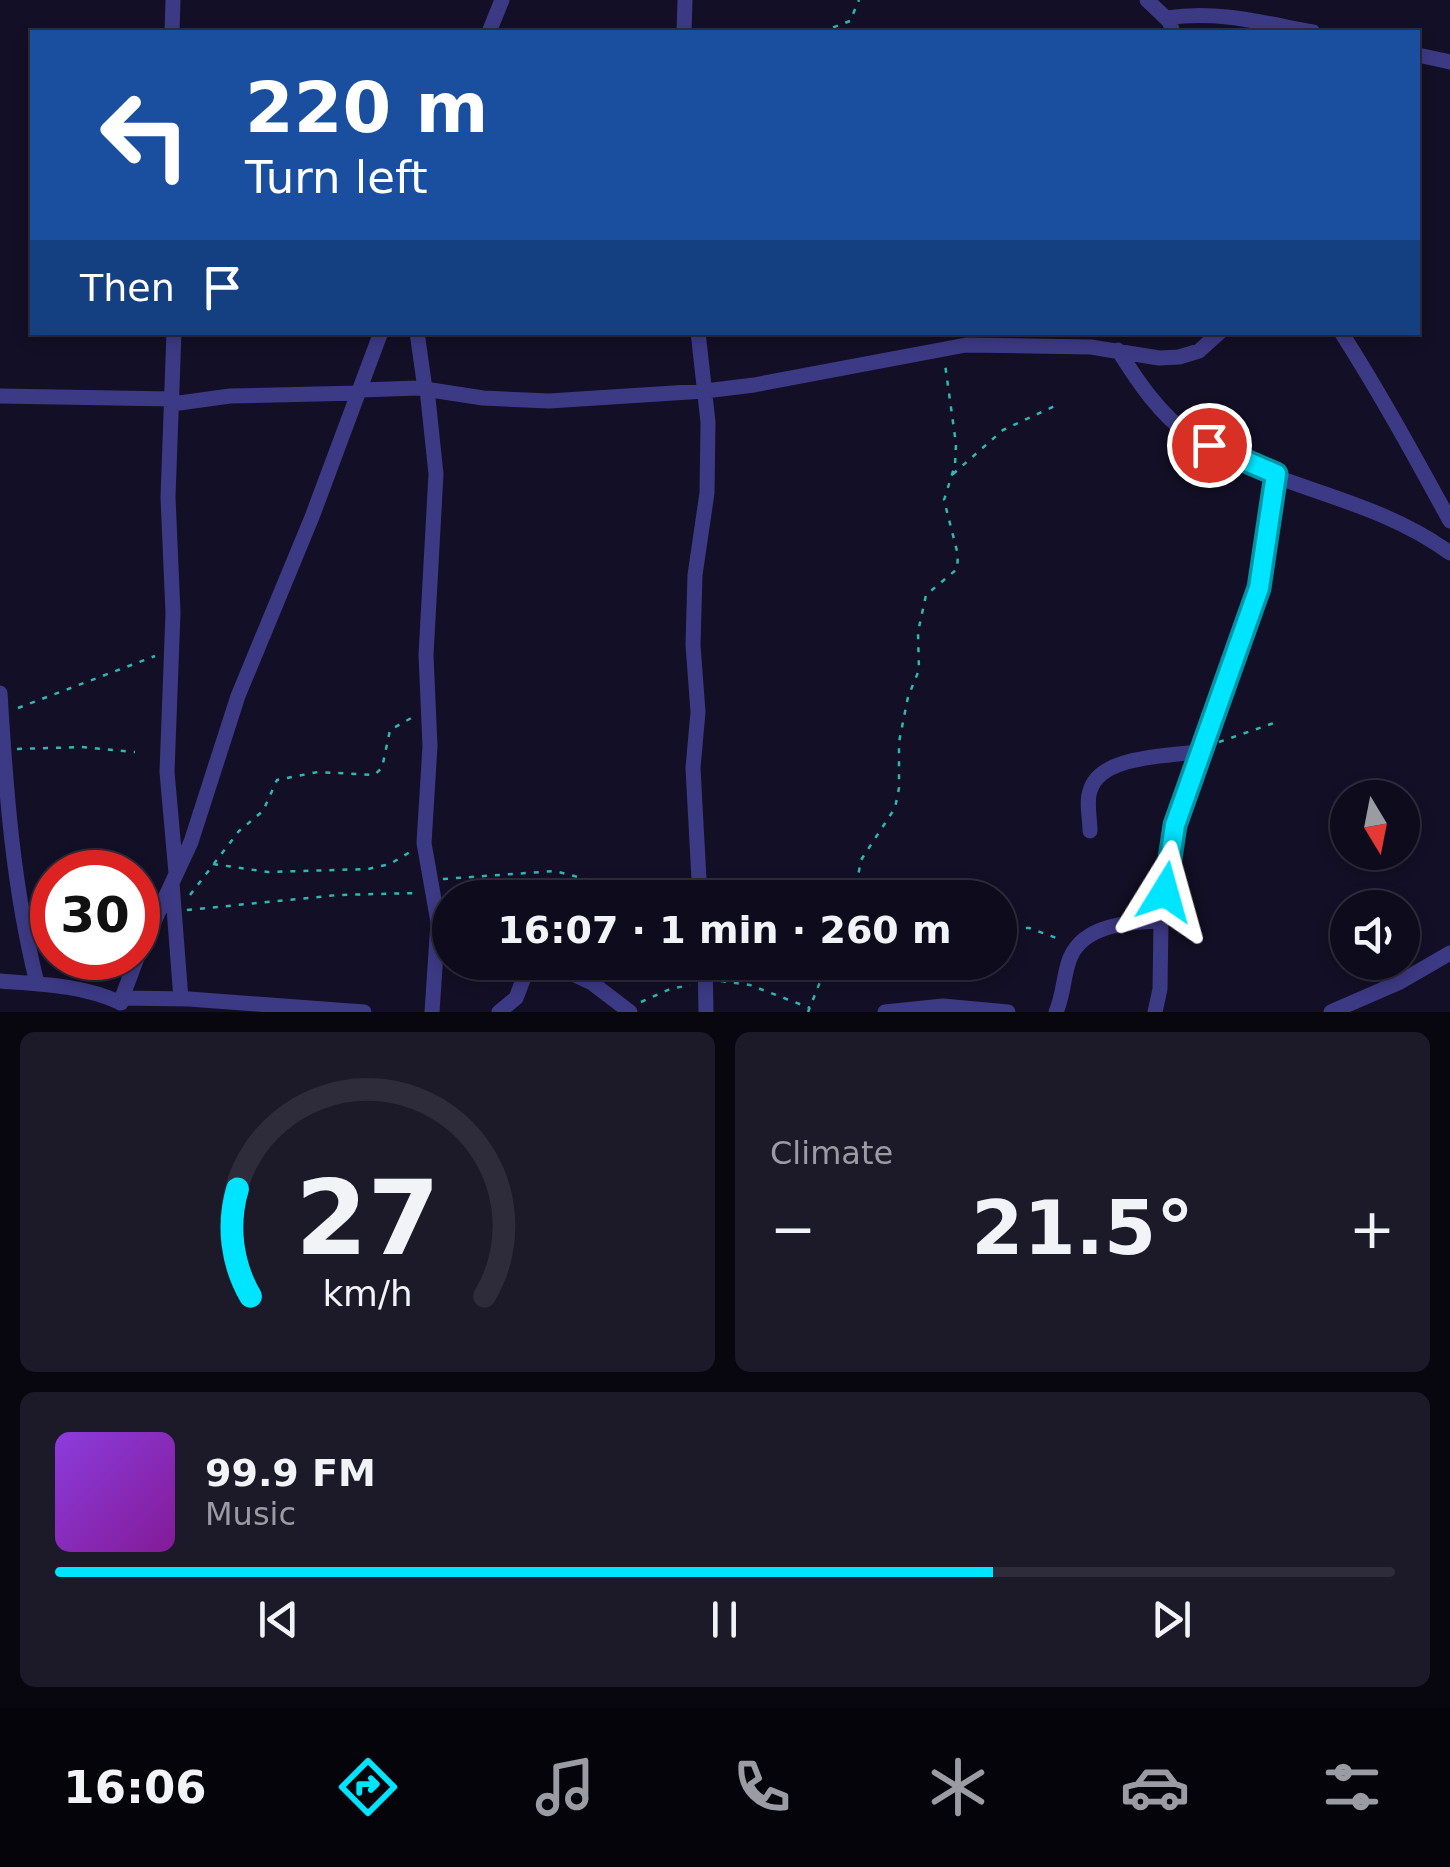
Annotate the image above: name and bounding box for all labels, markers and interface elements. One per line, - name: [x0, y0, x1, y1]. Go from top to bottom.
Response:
- text: 220 m: [245, 67, 488, 149]
- icon: left: [80, 70, 210, 200]
- text: Turn left: [245, 151, 428, 204]
- icon: arrive: [195, 260, 250, 315]
- text: Then: [80, 266, 175, 310]
- pin: [1167, 403, 1252, 488]
- icon: arrive: [1182, 418, 1237, 473]
- north arrow: [1330, 780, 1420, 870]
- map controls: [1330, 780, 1420, 980]
- position arrow: [1113, 840, 1217, 944]
- speed limit sign: 30: [30, 850, 160, 980]
- button: sound: [1330, 890, 1420, 980]
- text: 16:07 · 1 min · 260 m: [497, 908, 952, 952]
- text: Climate: [770, 1134, 893, 1172]
- text: 27: [295, 1157, 440, 1279]
- text: 21.5°: [971, 1184, 1194, 1272]
- text: −: [770, 1197, 816, 1261]
- text: +: [1349, 1197, 1395, 1261]
- text: km/h: [322, 1273, 413, 1314]
- text: 99.9 FM: [205, 1451, 376, 1495]
- text: Music: [205, 1495, 296, 1533]
- icon: previous: [251, 1592, 306, 1647]
- icon: pause: [697, 1592, 752, 1647]
- icon: next: [1144, 1592, 1199, 1647]
- icon: directions: [333, 1752, 403, 1822]
- icon: music: [530, 1752, 600, 1822]
- icon: phone: [727, 1752, 797, 1822]
- icon: climate: [923, 1752, 993, 1822]
- icon: car: [1120, 1752, 1190, 1822]
- icon: filters: [1317, 1752, 1387, 1822]
- text: 16:06: [63, 1761, 207, 1814]

